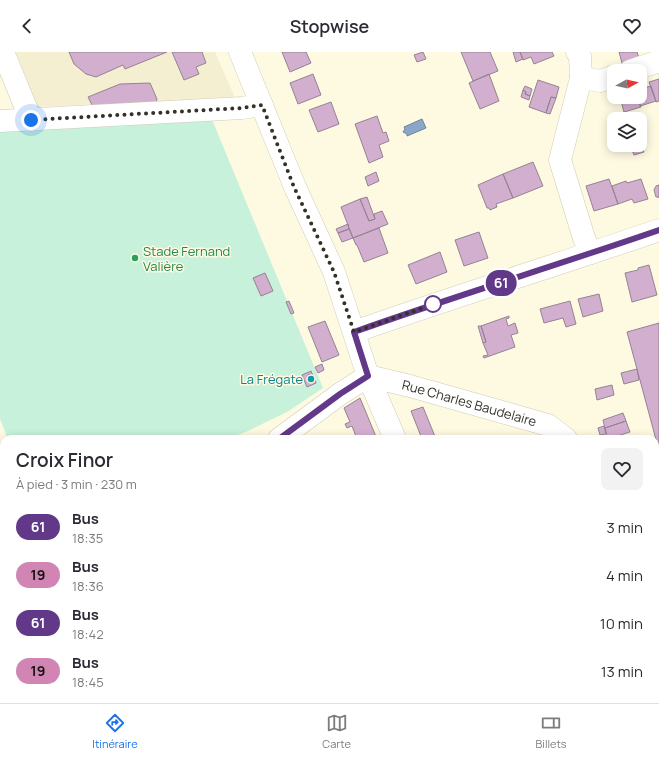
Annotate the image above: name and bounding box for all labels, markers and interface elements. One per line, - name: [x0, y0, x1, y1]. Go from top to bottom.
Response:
- text: Stopwise: [290, 14, 369, 38]
- icon: back: [16, 15, 38, 37]
- icon: heart: [621, 15, 643, 37]
- north arrow: [607, 64, 647, 104]
- map controls: [607, 64, 647, 152]
- your location: [21, 110, 41, 130]
- button: layers: [607, 112, 647, 152]
- place label: Stade Fernand Valière: [143, 242, 230, 275]
- marker: Stade Fernand Valière: [130, 253, 140, 263]
- line badge: 61: [483, 270, 519, 296]
- text: 61: [494, 273, 508, 292]
- unlabelled marker: [424, 295, 442, 313]
- place label: La Frégate: [240, 370, 303, 388]
- marker: La Frégate: [306, 374, 316, 384]
- street label: Rue Charles Baudelaire: [400, 375, 539, 430]
- text: Croix Finor: [16, 447, 113, 473]
- button: heart: [601, 448, 643, 490]
- text: À pied · 3 min · 230 m: [16, 475, 137, 493]
- text: Bus: [72, 508, 99, 529]
- text: 61: [31, 517, 45, 536]
- text: 3 min: [607, 517, 643, 538]
- text: 18:35: [72, 529, 103, 547]
- text: Bus: [72, 556, 99, 577]
- text: 19: [31, 565, 45, 584]
- text: 4 min: [606, 565, 643, 586]
- text: 18:36: [72, 577, 104, 595]
- text: Bus: [72, 604, 99, 625]
- text: 61: [31, 613, 45, 632]
- text: 10 min: [600, 613, 643, 634]
- text: 18:42: [72, 625, 104, 643]
- text: Bus: [72, 652, 99, 673]
- text: 19: [31, 661, 45, 680]
- text: 13 min: [601, 661, 643, 682]
- text: 18:45: [72, 673, 104, 691]
- tab: Itinéraire: [92, 712, 138, 751]
- tab: Carte: [322, 712, 351, 751]
- tab: Billets: [536, 712, 567, 751]

